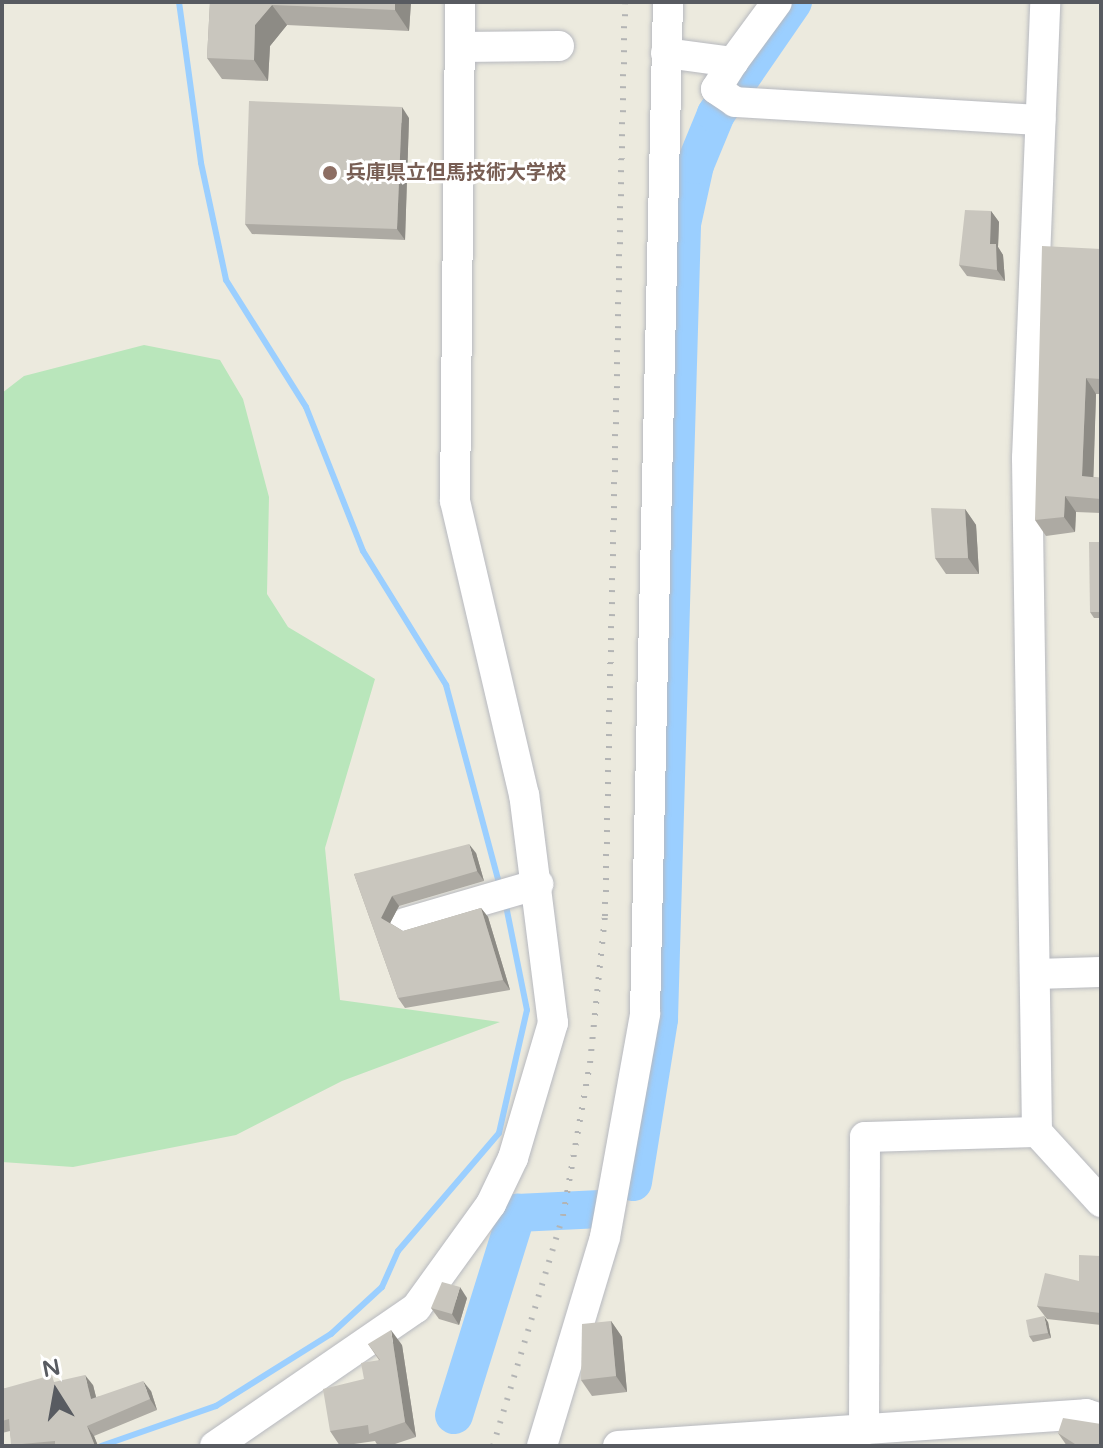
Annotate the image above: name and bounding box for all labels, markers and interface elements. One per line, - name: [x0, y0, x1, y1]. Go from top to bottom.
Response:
- place label: 兵庫県立但馬技術大学校: [346, 161, 566, 185]
- marker: 兵庫県立但馬技術大学校: [321, 164, 339, 182]
- north arrow: [16, 1352, 96, 1432]
- text: N: [40, 1354, 63, 1383]

